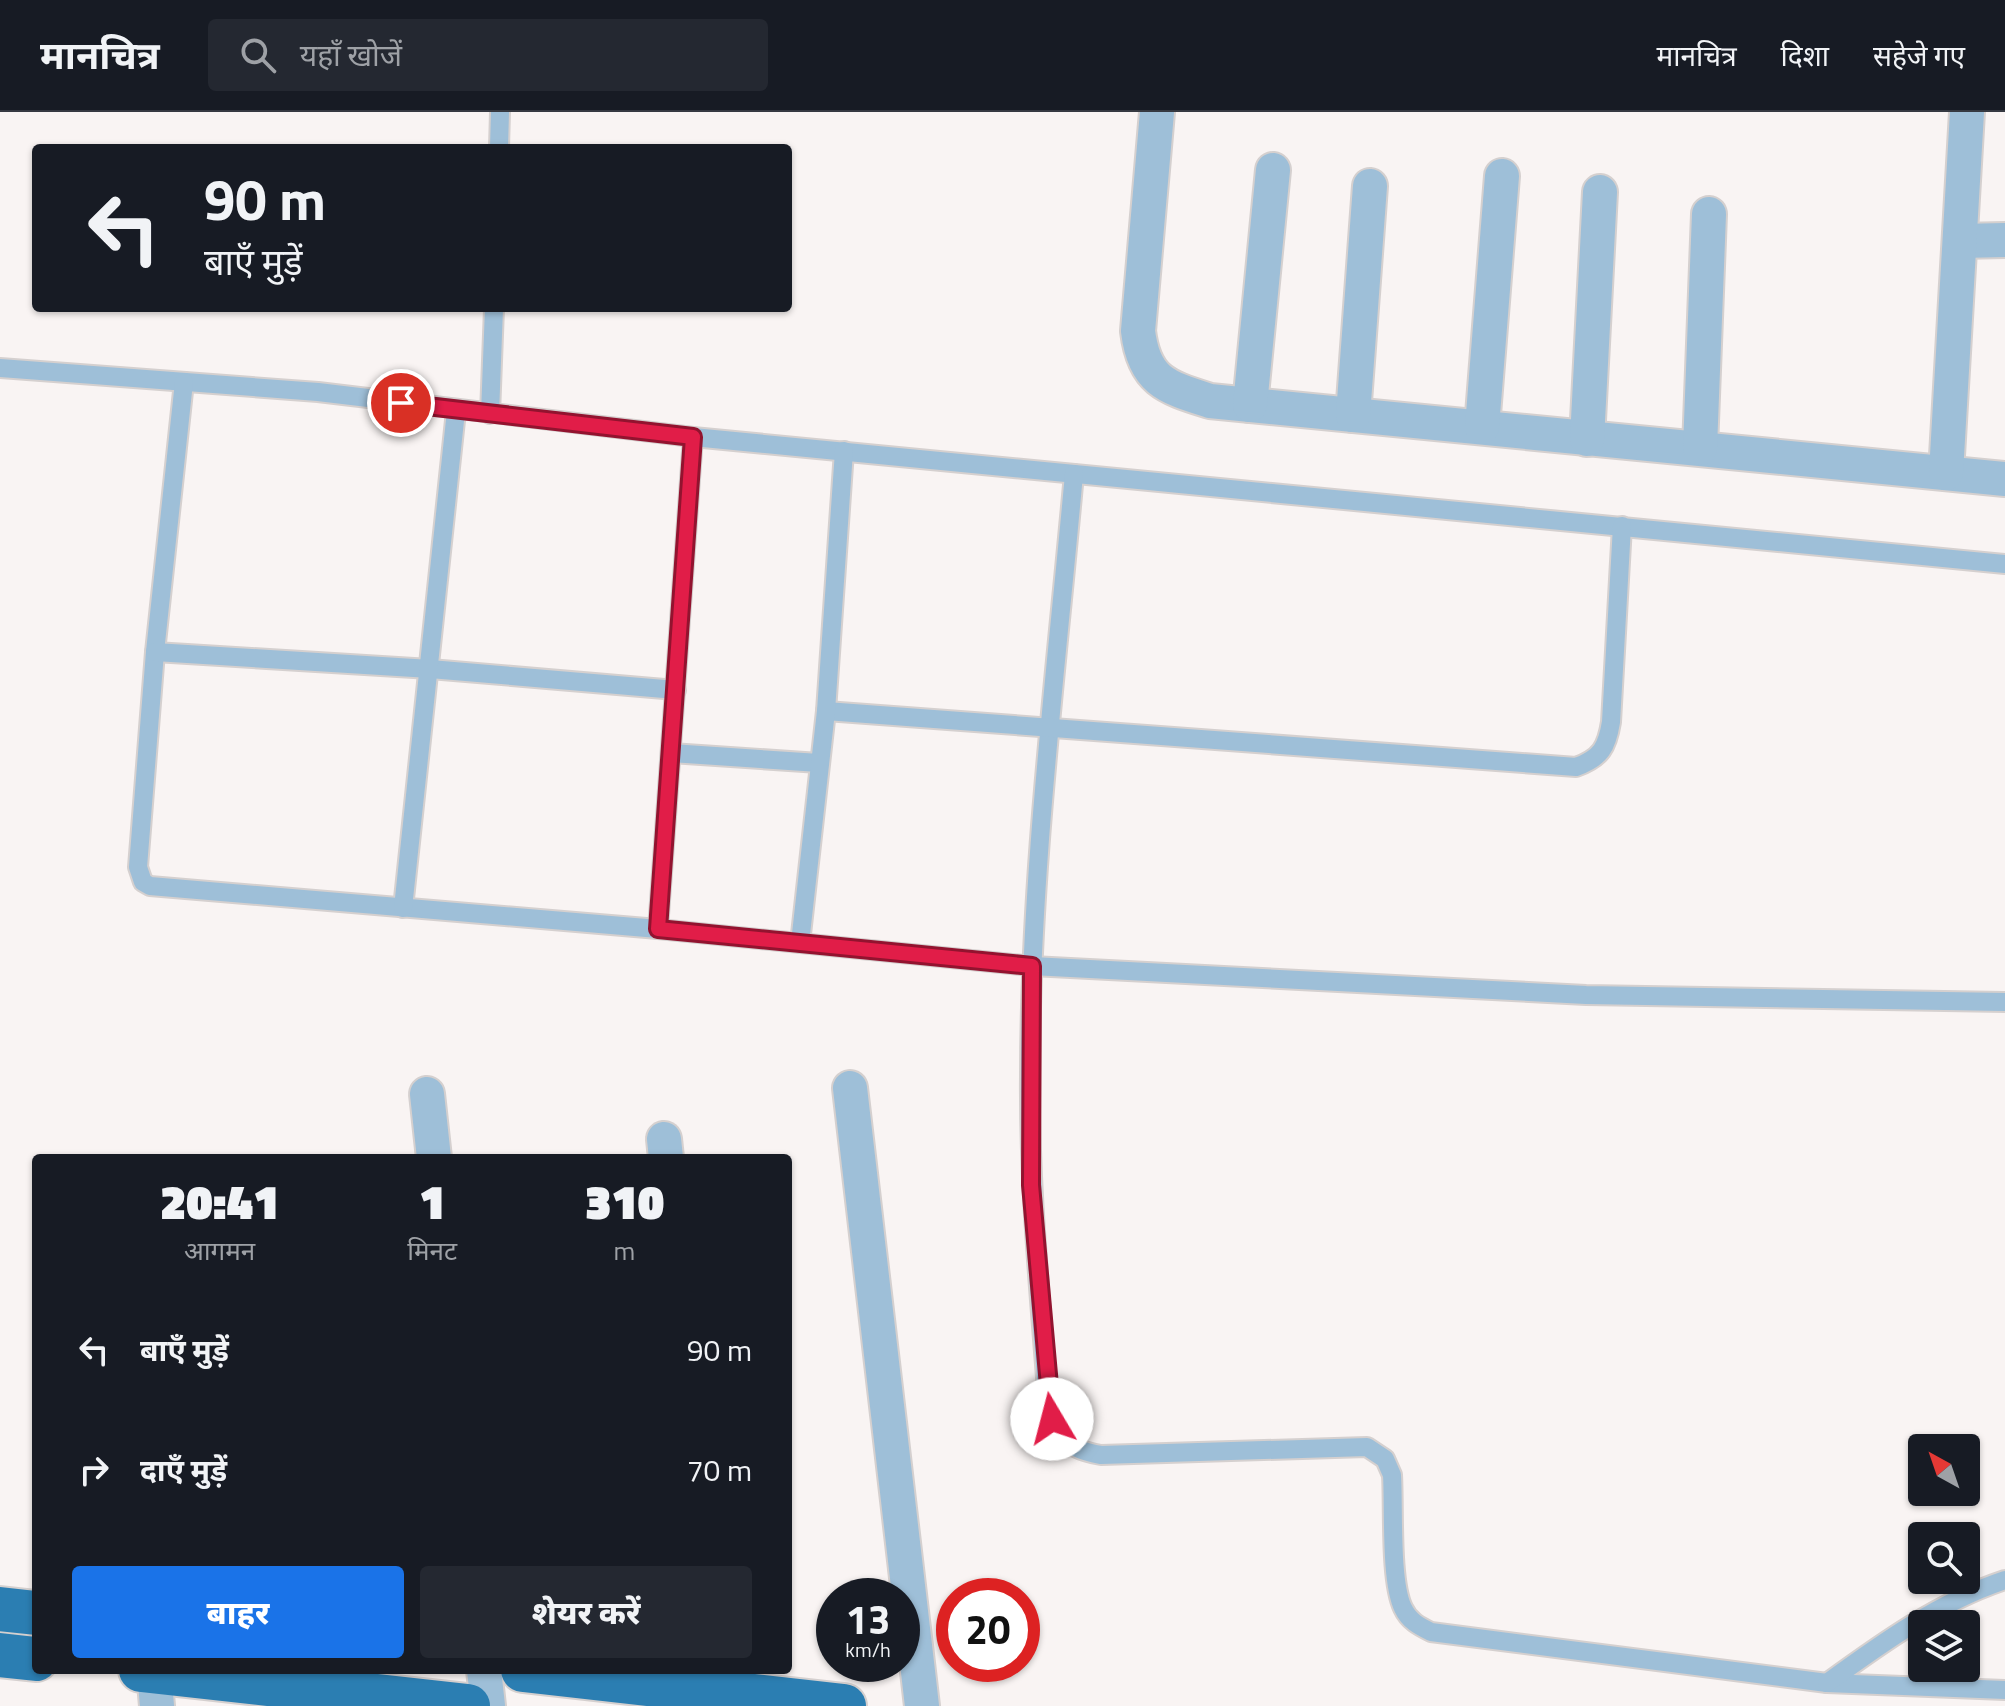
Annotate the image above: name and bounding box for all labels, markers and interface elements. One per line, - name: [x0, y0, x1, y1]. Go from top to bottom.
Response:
- search box: [208, 19, 768, 91]
- text: मानचित्र: [40, 26, 160, 84]
- text: यहाँ खोजें: [300, 32, 402, 78]
- icon: search: [236, 33, 280, 77]
- text: मानचित्र: [1657, 34, 1737, 77]
- text: दिशा: [1781, 34, 1829, 77]
- text: सहेजे गए: [1873, 34, 1965, 77]
- text: 90 m: [204, 157, 326, 242]
- icon: left: [72, 176, 176, 280]
- text: बाएँ मुड़ें: [204, 234, 303, 289]
- pin: [367, 369, 435, 437]
- icon: arrive: [379, 381, 423, 425]
- text: 20:41: [160, 1165, 279, 1238]
- text: 1: [419, 1165, 445, 1238]
- text: 310: [585, 1165, 664, 1238]
- text: आगमन: [184, 1231, 255, 1270]
- text: मिनट: [407, 1231, 457, 1270]
- text: m: [614, 1231, 635, 1270]
- text: बाएँ मुड़ें: [140, 1327, 229, 1373]
- text: 90 m: [687, 1327, 752, 1373]
- icon: left: [72, 1328, 116, 1372]
- position arrow: [1010, 1377, 1094, 1461]
- north arrow: [1908, 1434, 1980, 1506]
- map controls: [1908, 1434, 1980, 1682]
- text: दाएँ मुड़ें: [140, 1447, 227, 1493]
- text: 70 m: [687, 1447, 752, 1493]
- icon: right: [72, 1448, 116, 1492]
- button: search: [1908, 1522, 1980, 1594]
- button: बाहर: [72, 1566, 404, 1658]
- button: शेयर करें: [420, 1566, 752, 1658]
- speed limit sign: 20: [936, 1578, 1040, 1682]
- text: 13: [846, 1589, 890, 1650]
- button: layers: [1908, 1610, 1980, 1682]
- text: km/h: [845, 1634, 891, 1665]

